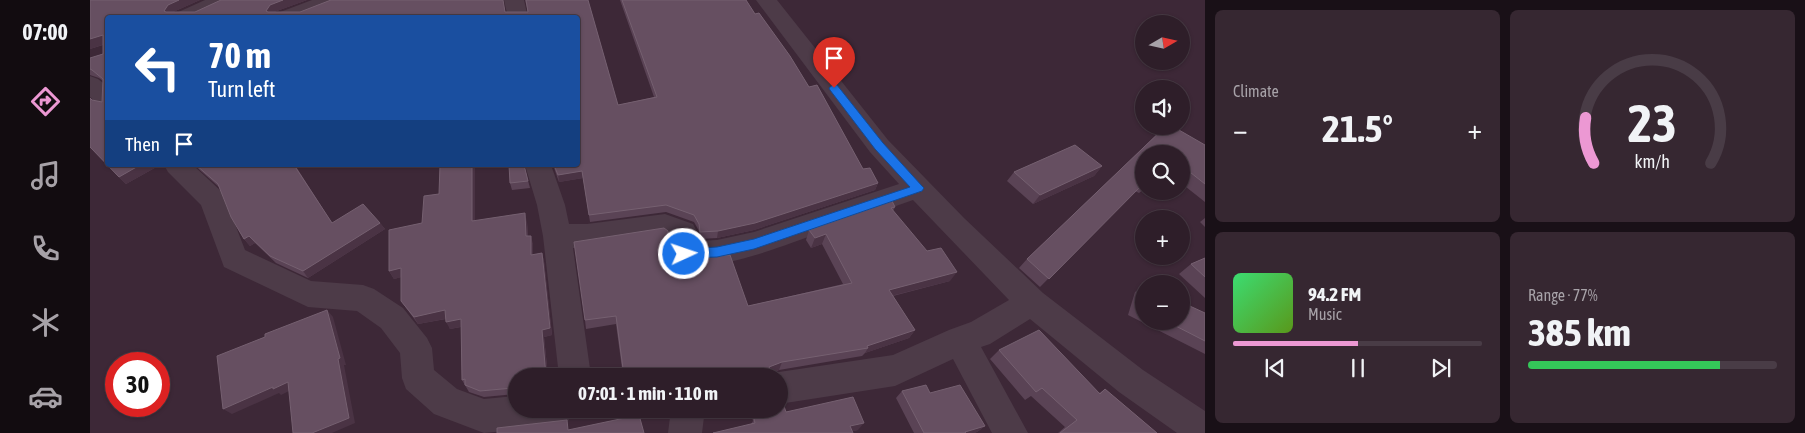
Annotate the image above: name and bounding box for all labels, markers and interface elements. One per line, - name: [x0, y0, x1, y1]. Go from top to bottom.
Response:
- north arrow: [1135, 15, 1190, 70]
- map controls: [1135, 15, 1190, 330]
- text: 07:00: [22, 19, 68, 45]
- icon: left: [125, 35, 190, 100]
- text: 70 m: [208, 35, 271, 75]
- pin: [813, 37, 855, 88]
- icon: arrive: [820, 44, 848, 72]
- text: Turn left: [208, 76, 275, 102]
- button: sound: [1135, 80, 1190, 135]
- text: Climate: [1233, 82, 1279, 100]
- icon: directions: [28, 84, 63, 119]
- text: 23: [1628, 93, 1677, 153]
- text: 21.5°: [1322, 107, 1393, 150]
- text: −: [1233, 113, 1248, 145]
- text: +: [1467, 113, 1482, 145]
- icon: arrive: [170, 130, 198, 158]
- text: Then: [125, 133, 160, 155]
- button: search: [1135, 145, 1190, 200]
- text: km/h: [1635, 151, 1670, 172]
- icon: music: [28, 158, 63, 193]
- button: +: [1135, 210, 1190, 265]
- position arrow: [657, 227, 709, 279]
- icon: phone: [28, 231, 63, 266]
- button: −: [1135, 275, 1190, 330]
- text: 94.2 FM: [1308, 283, 1361, 305]
- text: Range · 77%: [1528, 286, 1598, 304]
- icon: climate: [28, 305, 63, 340]
- text: Music: [1308, 305, 1342, 323]
- text: 385 km: [1528, 311, 1631, 354]
- speed limit sign: 30: [105, 352, 170, 417]
- icon: previous: [1261, 354, 1289, 382]
- icon: pause: [1344, 354, 1372, 382]
- icon: next: [1427, 354, 1455, 382]
- icon: car: [28, 379, 63, 414]
- text: 07:01 · 1 min · 110 m: [578, 382, 718, 404]

